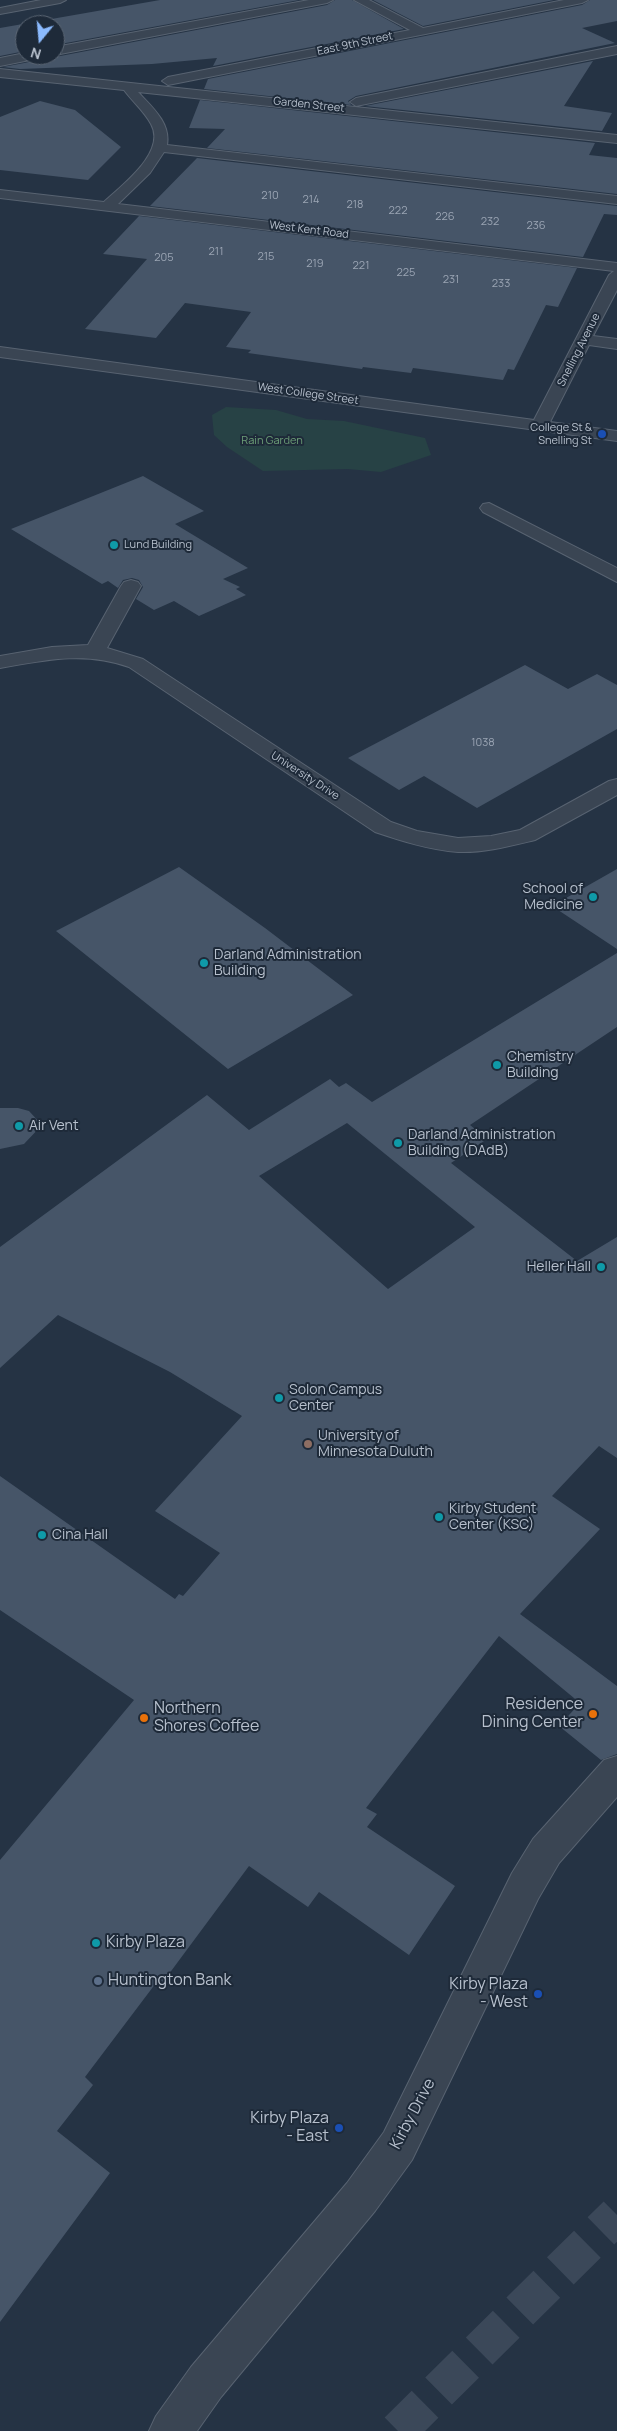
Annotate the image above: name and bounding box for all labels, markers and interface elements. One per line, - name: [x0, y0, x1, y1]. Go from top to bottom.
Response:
- north arrow: [15, 15, 65, 65]
- street label: East 9th Street: [316, 30, 394, 58]
- text: N: [28, 43, 43, 64]
- street label: Garden Street: [273, 95, 345, 115]
- house number: 210: [261, 189, 279, 203]
- house number: 214: [302, 193, 320, 207]
- house number: 218: [347, 198, 363, 212]
- house number: 222: [389, 204, 407, 218]
- house number: 226: [435, 210, 455, 224]
- house number: 232: [481, 215, 499, 229]
- street label: West Kent Road: [268, 219, 350, 241]
- house number: 236: [526, 219, 546, 233]
- house number: 211: [209, 245, 223, 259]
- house number: 215: [258, 250, 274, 264]
- house number: 205: [154, 251, 174, 265]
- house number: 219: [306, 257, 324, 271]
- house number: 221: [353, 259, 369, 273]
- house number: 225: [397, 266, 415, 280]
- house number: 231: [443, 273, 459, 287]
- house number: 233: [492, 277, 510, 291]
- street label: Snelling Avenue: [555, 311, 603, 389]
- street label: West College Street: [257, 380, 359, 408]
- place label: College St & Snelling St: [530, 421, 592, 447]
- marker: College St & Snelling St: [596, 428, 608, 440]
- park label: Rain Garden: [241, 434, 303, 448]
- place label: Lund Building: [124, 538, 192, 552]
- marker: Lund Building: [108, 539, 120, 551]
- house number: 1038: [471, 736, 495, 750]
- street label: University Drive: [268, 749, 342, 803]
- place label: School of Medicine: [522, 881, 583, 914]
- marker: School of Medicine: [587, 891, 599, 903]
- place label: Darland Administration Building: [214, 947, 361, 980]
- marker: Darland Administration Building: [198, 957, 210, 969]
- place label: Chemistry Building: [507, 1049, 574, 1082]
- marker: Chemistry Building: [491, 1059, 503, 1071]
- place label: Air Vent: [29, 1118, 78, 1134]
- marker: Air Vent: [13, 1120, 25, 1132]
- place label: Darland Administration Building (DAdB): [408, 1127, 555, 1160]
- marker: Darland Administration Building (DAdB): [392, 1137, 404, 1149]
- place label: Heller Hall: [527, 1259, 591, 1275]
- marker: Heller Hall: [595, 1261, 607, 1273]
- place label: Solon Campus Center: [289, 1382, 382, 1414]
- marker: Solon Campus Center: [273, 1392, 285, 1404]
- place label: University of Minnesota Duluth: [318, 1428, 433, 1460]
- marker: University of Minnesota Duluth: [302, 1438, 314, 1450]
- place label: Kirby Student Center (KSC): [449, 1501, 536, 1534]
- marker: Kirby Student Center (KSC): [433, 1511, 445, 1523]
- place label: Cina Hall: [52, 1527, 108, 1543]
- marker: Cina Hall: [36, 1529, 48, 1541]
- place label: Residence Dining Center: [482, 1695, 583, 1733]
- place label: Northern Shores Coffee: [154, 1699, 259, 1737]
- marker: Residence Dining Center: [587, 1708, 599, 1720]
- marker: Northern Shores Coffee: [138, 1712, 150, 1724]
- place label: Kirby Plaza: [106, 1933, 185, 1953]
- marker: Kirby Plaza: [90, 1937, 102, 1949]
- place label: Huntington Bank: [108, 1971, 231, 1991]
- marker: Huntington Bank: [92, 1975, 104, 1987]
- place label: Kirby Plaza - West: [449, 1975, 528, 2013]
- marker: Kirby Plaza - West: [532, 1988, 544, 2000]
- street label: Kirby Drive: [386, 2075, 440, 2153]
- place label: Kirby Plaza - East: [250, 2109, 329, 2147]
- marker: Kirby Plaza - East: [333, 2122, 345, 2134]

